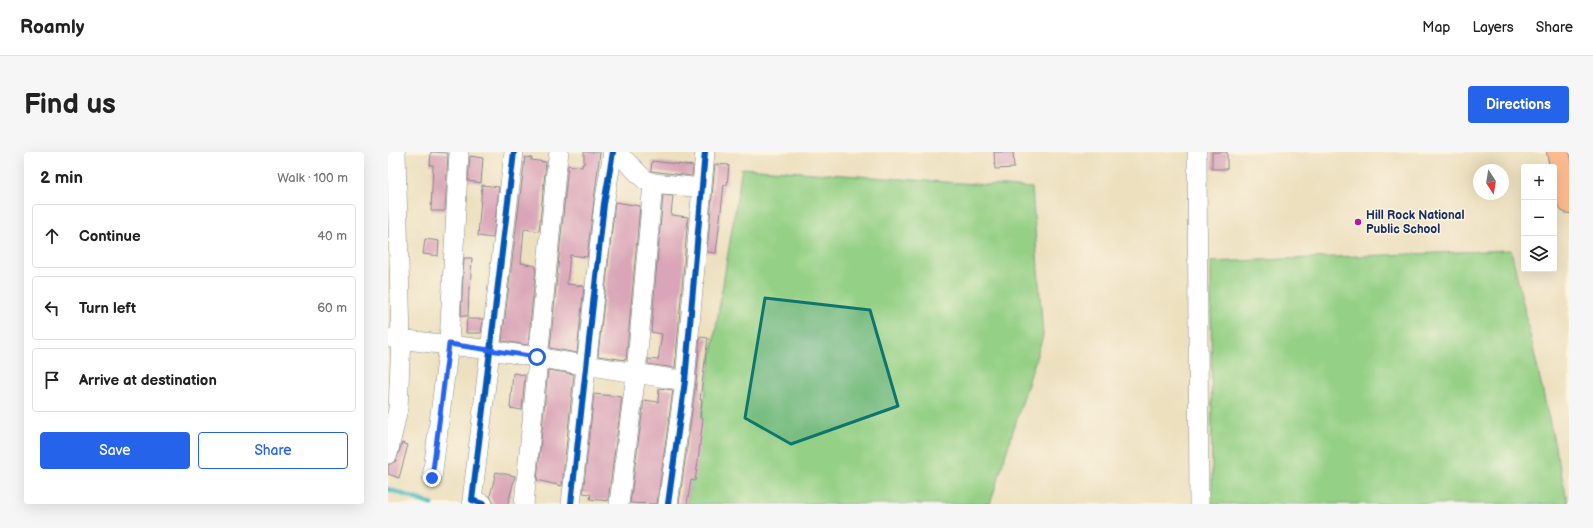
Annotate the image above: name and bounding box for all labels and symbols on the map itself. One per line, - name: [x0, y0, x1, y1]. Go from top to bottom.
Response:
- north arrow: [1473, 164, 1509, 200]
- place label: Hill Rock National Public School: [1366, 208, 1465, 237]
- marker: Hill Rock National Public School: [1353, 217, 1363, 227]
- route start: [528, 348, 546, 366]
- route end: [423, 469, 441, 487]

